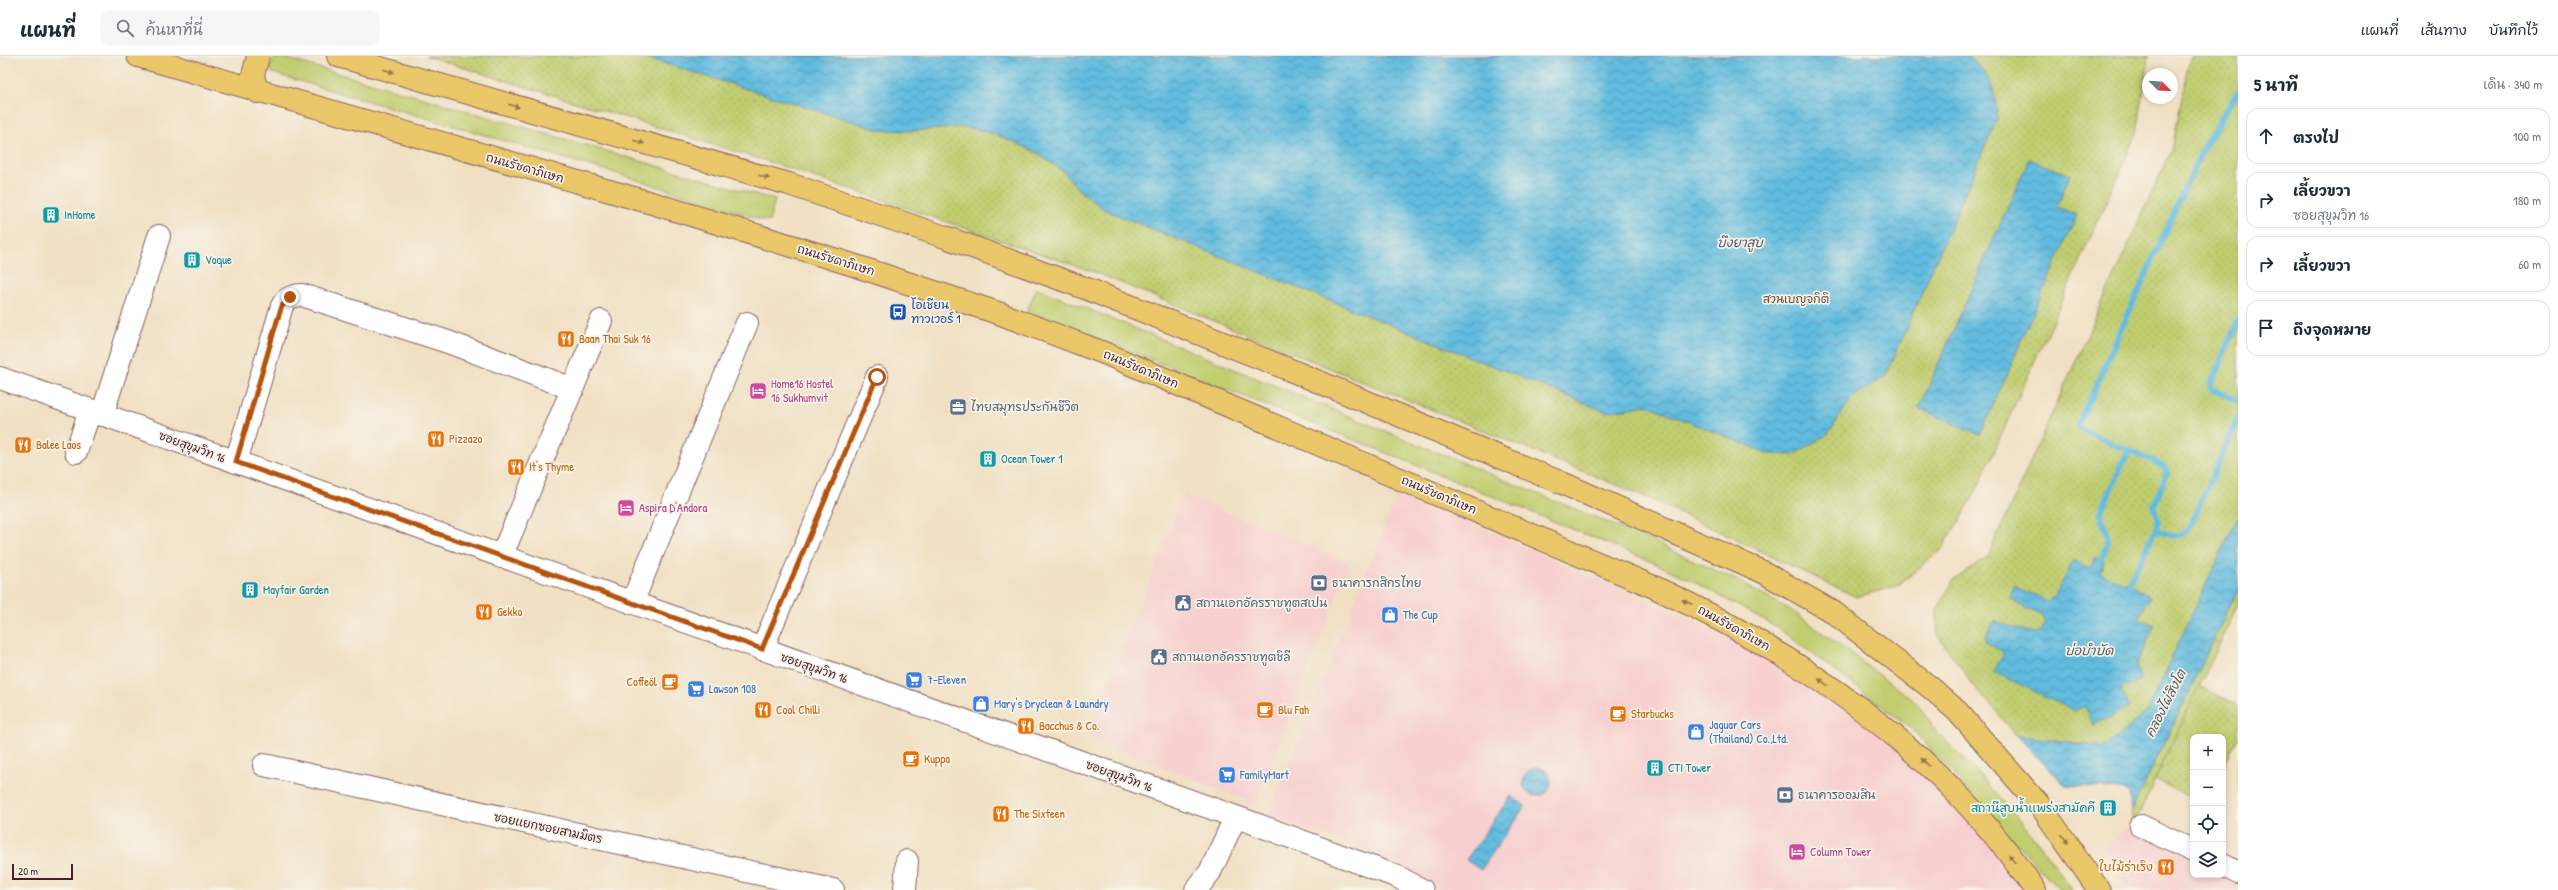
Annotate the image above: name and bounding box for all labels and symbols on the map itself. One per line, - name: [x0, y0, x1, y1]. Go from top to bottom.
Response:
- one-way arrow: [383, 68, 395, 74]
- north arrow: [2142, 68, 2178, 104]
- one-way arrow: [508, 103, 520, 109]
- one-way arrow: [633, 139, 645, 145]
- street label: ถนนรัชดาภิเษก: [484, 148, 566, 187]
- one-way arrow: [759, 174, 771, 180]
- building icon: InHome: [41, 205, 61, 225]
- place label: InHome: [64, 206, 96, 223]
- water label: บึงยาสูบ: [1717, 233, 1764, 253]
- street label: ถนนรัชดาภิเษก: [795, 240, 877, 279]
- building icon: Voque: [182, 250, 202, 270]
- place label: Voque: [205, 251, 232, 268]
- route end: [281, 288, 299, 306]
- park label: สวนเบญจกิติ: [1763, 290, 1829, 307]
- place label: โอเชียน ทาวเวอร์ 1: [911, 296, 961, 327]
- bus stop icon: โอเชียน ทาวเวอร์ 1: [888, 302, 908, 322]
- restaurant icon: Baan Thai Suk 16: [556, 329, 576, 349]
- place label: Baan Thai Suk 16: [579, 330, 651, 347]
- street label: ถนนรัชดาภิเษก: [1101, 345, 1181, 392]
- route start: [868, 368, 886, 386]
- place label: Home16 Hostel 16 Sukhumvit: [771, 375, 834, 406]
- hotel icon: Home16 Hostel 16 Sukhumvit: [748, 381, 768, 401]
- office icon: ไทยสมุทรประกันชีวิต: [948, 397, 968, 417]
- place label: ไทยสมุทรประกันชีวิต: [970, 398, 1079, 416]
- street label: ซอยสุขุมวิท 16: [156, 427, 228, 468]
- restaurant icon: Pizzazo: [426, 429, 446, 449]
- place label: Pizzazo: [449, 430, 483, 447]
- restaurant icon: Balee Laos: [13, 435, 33, 455]
- place label: Balee Laos: [36, 436, 81, 453]
- building icon: Ocean Tower 1: [978, 449, 998, 469]
- place label: Ocean Tower 1: [1001, 450, 1063, 467]
- restaurant icon: It's Thyme: [506, 457, 526, 477]
- place label: It's Thyme: [529, 458, 574, 475]
- street label: ถนนรัชดาภิเษก: [1399, 471, 1479, 518]
- hotel icon: Aspira D'Andora: [616, 498, 636, 518]
- place label: Aspira D'Andora: [639, 499, 707, 516]
- bank icon: ธนาคารกสิกรไทย: [1309, 573, 1329, 593]
- place label: ธนาคารกสิกรไทย: [1332, 574, 1421, 591]
- building icon: Mayfair Garden: [240, 580, 260, 600]
- place label: Mayfair Garden: [263, 581, 329, 598]
- public building icon: สถานเอกอัครราชทูตสเปน: [1173, 593, 1193, 613]
- place label: สถานเอกอัครราชทูตสเปน: [1196, 594, 1327, 612]
- one-way arrow: [1681, 599, 1692, 605]
- street label: ถนนรัชดาภิเษก: [1695, 601, 1773, 654]
- restaurant icon: Gekko: [474, 602, 494, 622]
- place label: Gekko: [497, 603, 522, 620]
- shop icon: The Cup: [1380, 605, 1400, 625]
- place label: The Cup: [1403, 606, 1438, 623]
- water label: บ่อบำบัด: [2065, 641, 2114, 659]
- public building icon: สถานเอกอัครราชทูตชิลี: [1149, 647, 1169, 667]
- street label: ซอยสุขุมวิท 16: [778, 648, 850, 688]
- place label: สถานเอกอัครราชทูตชิลี: [1172, 648, 1291, 666]
- water label: คลองไผ่สิงโต: [2140, 665, 2190, 740]
- supermarket icon: 7-Eleven: [904, 670, 924, 690]
- place label: 7-Eleven: [927, 671, 966, 688]
- cafe icon: Coffeöl: [660, 672, 680, 692]
- place label: Coffeöl: [626, 673, 658, 690]
- one-way arrow: [1817, 678, 1828, 686]
- supermarket icon: Lawson 108: [686, 679, 706, 699]
- place label: Lawson 108: [709, 680, 756, 697]
- shop icon: Mary's Dryclean & Laundry: [971, 694, 991, 714]
- place label: Mary's Dryclean & Laundry: [994, 695, 1109, 712]
- restaurant icon: Cool Chilli: [753, 700, 773, 720]
- cafe icon: Blu Fah: [1255, 700, 1275, 720]
- place label: Cool Chilli: [776, 701, 820, 718]
- place label: Blu Fah: [1278, 701, 1309, 718]
- cafe icon: Starbucks: [1608, 704, 1628, 724]
- place label: Starbucks: [1631, 705, 1674, 722]
- restaurant icon: Bacchus & Co.: [1016, 716, 1036, 736]
- place label: Jaguar Cars (Thailand) Co.,Ltd.: [1709, 716, 1788, 747]
- place label: Bacchus & Co.: [1039, 717, 1099, 734]
- shop icon: Jaguar Cars (Thailand) Co.,Ltd.: [1686, 722, 1706, 742]
- cafe icon: Kuppa: [901, 749, 921, 769]
- place label: Kuppa: [924, 750, 950, 767]
- street label: ซอยสุขุมวิท 16: [1083, 756, 1155, 797]
- one-way arrow: [1920, 757, 1930, 767]
- building icon: CTI Tower: [1645, 758, 1665, 778]
- place label: CTI Tower: [1668, 759, 1712, 776]
- supermarket icon: FamilyMart: [1217, 765, 1237, 785]
- place label: FamilyMart: [1239, 766, 1290, 783]
- bank icon: ธนาคารออมสิน: [1775, 785, 1795, 805]
- place label: ธนาคารออมสิน: [1798, 786, 1876, 803]
- place label: สถานีสูบน้ำแพร่งสามัคคี: [1971, 797, 2095, 817]
- building icon: สถานีสูบน้ำแพร่งสามัคคี: [2098, 798, 2118, 818]
- restaurant icon: The Sixteen: [991, 804, 1011, 824]
- place label: The Sixteen: [1014, 805, 1065, 822]
- street label: ซอยแยกซอยสามมิตร: [492, 808, 604, 847]
- one-way arrow: [2061, 834, 2069, 844]
- hotel icon: Column Tower: [1787, 842, 1807, 862]
- place label: Column Tower: [1810, 843, 1872, 860]
- one-way arrow: [2008, 853, 2016, 864]
- restaurant icon: ใบไม้ร่าเริง: [2156, 857, 2176, 877]
- place label: ใบไม้ร่าเริง: [2099, 858, 2153, 875]
- scale bar: [12, 862, 73, 881]

